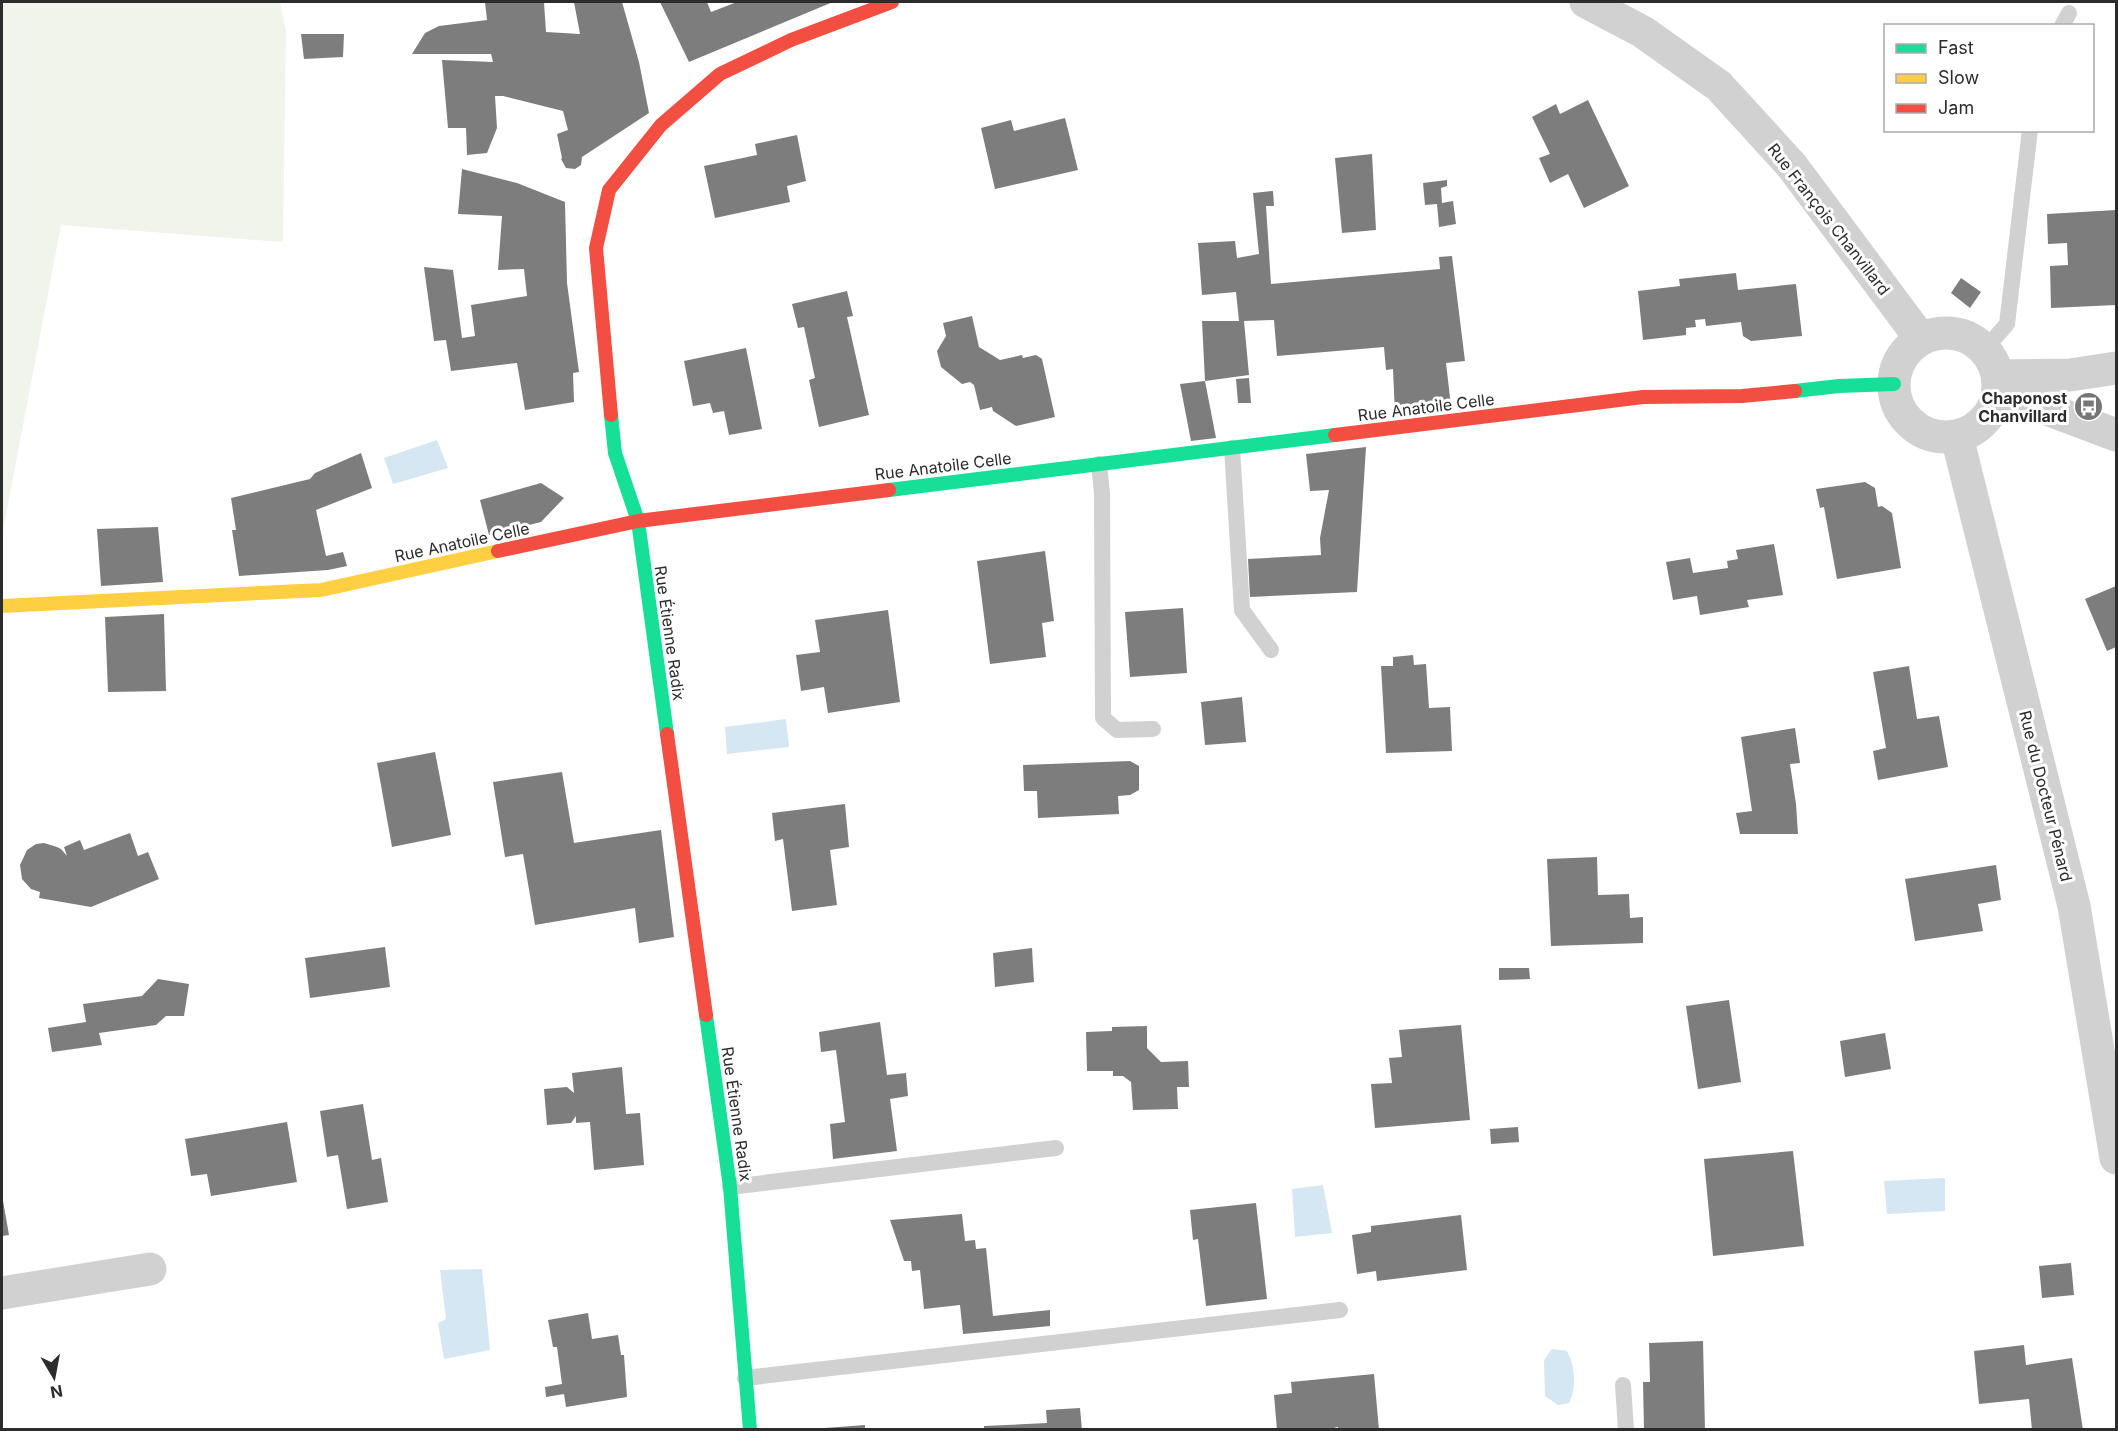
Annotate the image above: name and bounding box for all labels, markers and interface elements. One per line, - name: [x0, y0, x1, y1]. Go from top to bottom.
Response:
- legend: [1884, 24, 2094, 132]
- text: Fast: [1938, 37, 1974, 58]
- text: Slow: [1938, 67, 1979, 88]
- text: Jam: [1938, 97, 1974, 118]
- street label: Rue François Chanvillard: [1764, 139, 1894, 299]
- place label: Chaponost Chanvillard: [1978, 388, 2067, 426]
- street label: Rue Anatoile Celle: [1357, 389, 1495, 425]
- bus stop icon: Chaponost Chanvillard: [2072, 391, 2104, 423]
- street label: Rue Anatoile Celle: [874, 448, 1012, 484]
- street label: Rue Anatoile Celle: [393, 518, 531, 566]
- street label: Rue Étienne Radix: [651, 564, 689, 702]
- street label: Rue du Docteur Pénard: [2015, 708, 2077, 884]
- street label: Rue Étienne Radix: [718, 1045, 756, 1183]
- north arrow: [24, 1347, 84, 1407]
- text: N: [49, 1381, 64, 1403]

